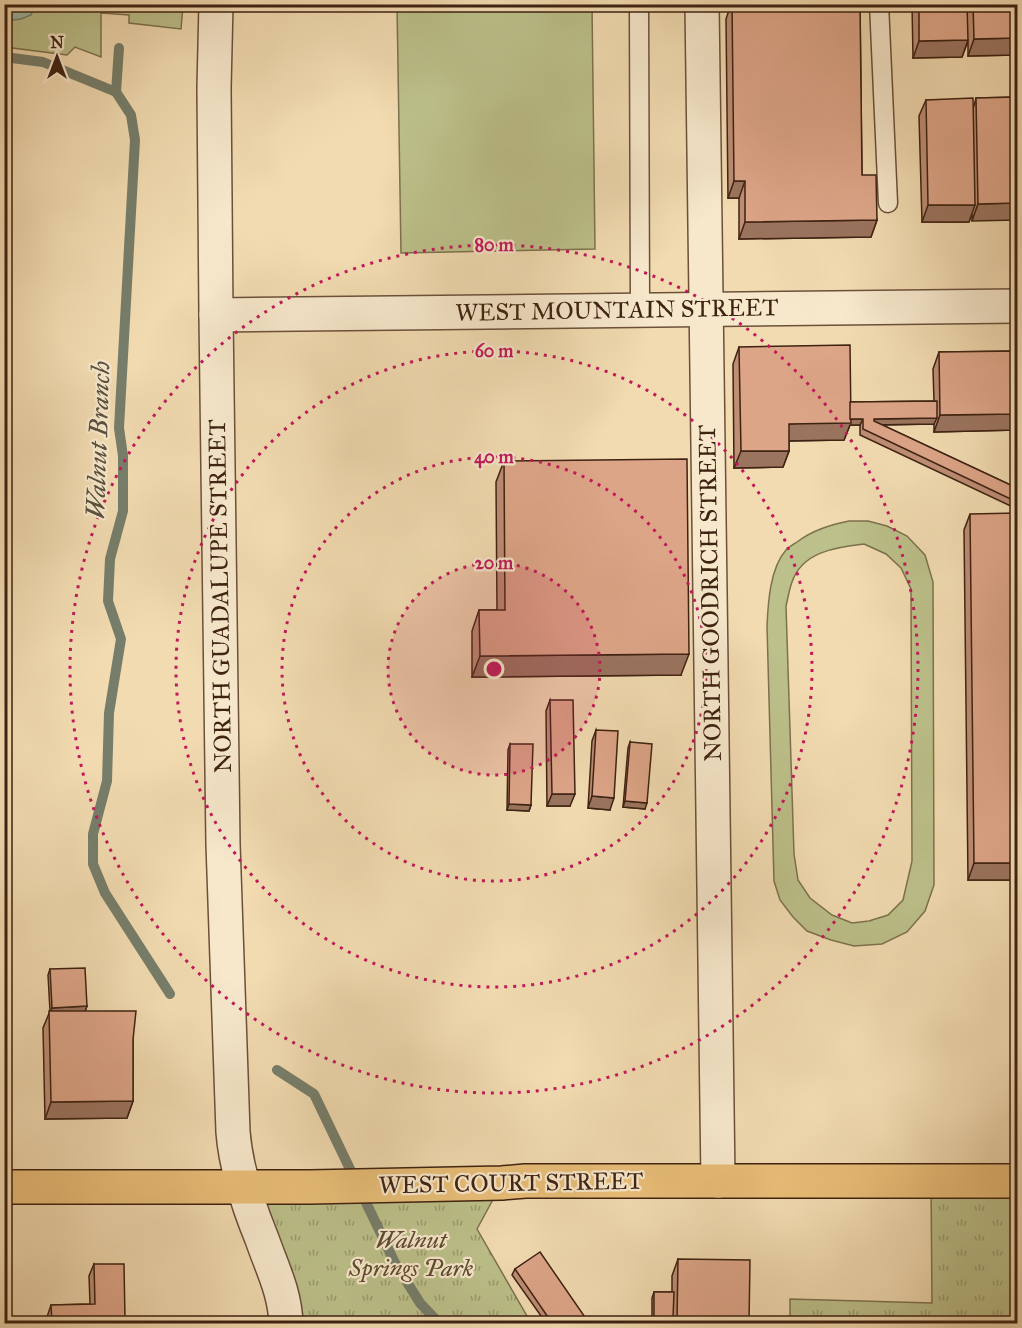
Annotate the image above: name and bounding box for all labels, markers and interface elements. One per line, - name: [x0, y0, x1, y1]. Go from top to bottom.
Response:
- north arrow: [27, 27, 87, 87]
- text: N: [50, 33, 64, 52]
- text: 80 m: [474, 234, 514, 256]
- street label: WEST MOUNTAIN STREET: [455, 292, 779, 328]
- text: 60 m: [475, 340, 514, 362]
- water label: Walnut Branch: [79, 360, 117, 520]
- street label: NORTH GUADALUPE STREET: [202, 419, 238, 773]
- street label: NORTH GOODRICH STREET: [692, 424, 728, 762]
- text: 40 m: [474, 446, 515, 469]
- text: 20 m: [475, 552, 514, 574]
- centre of rings: [484, 659, 504, 679]
- street label: WEST COURT STREET: [378, 1166, 644, 1200]
- park label: Walnut Springs Park: [348, 1225, 474, 1283]

